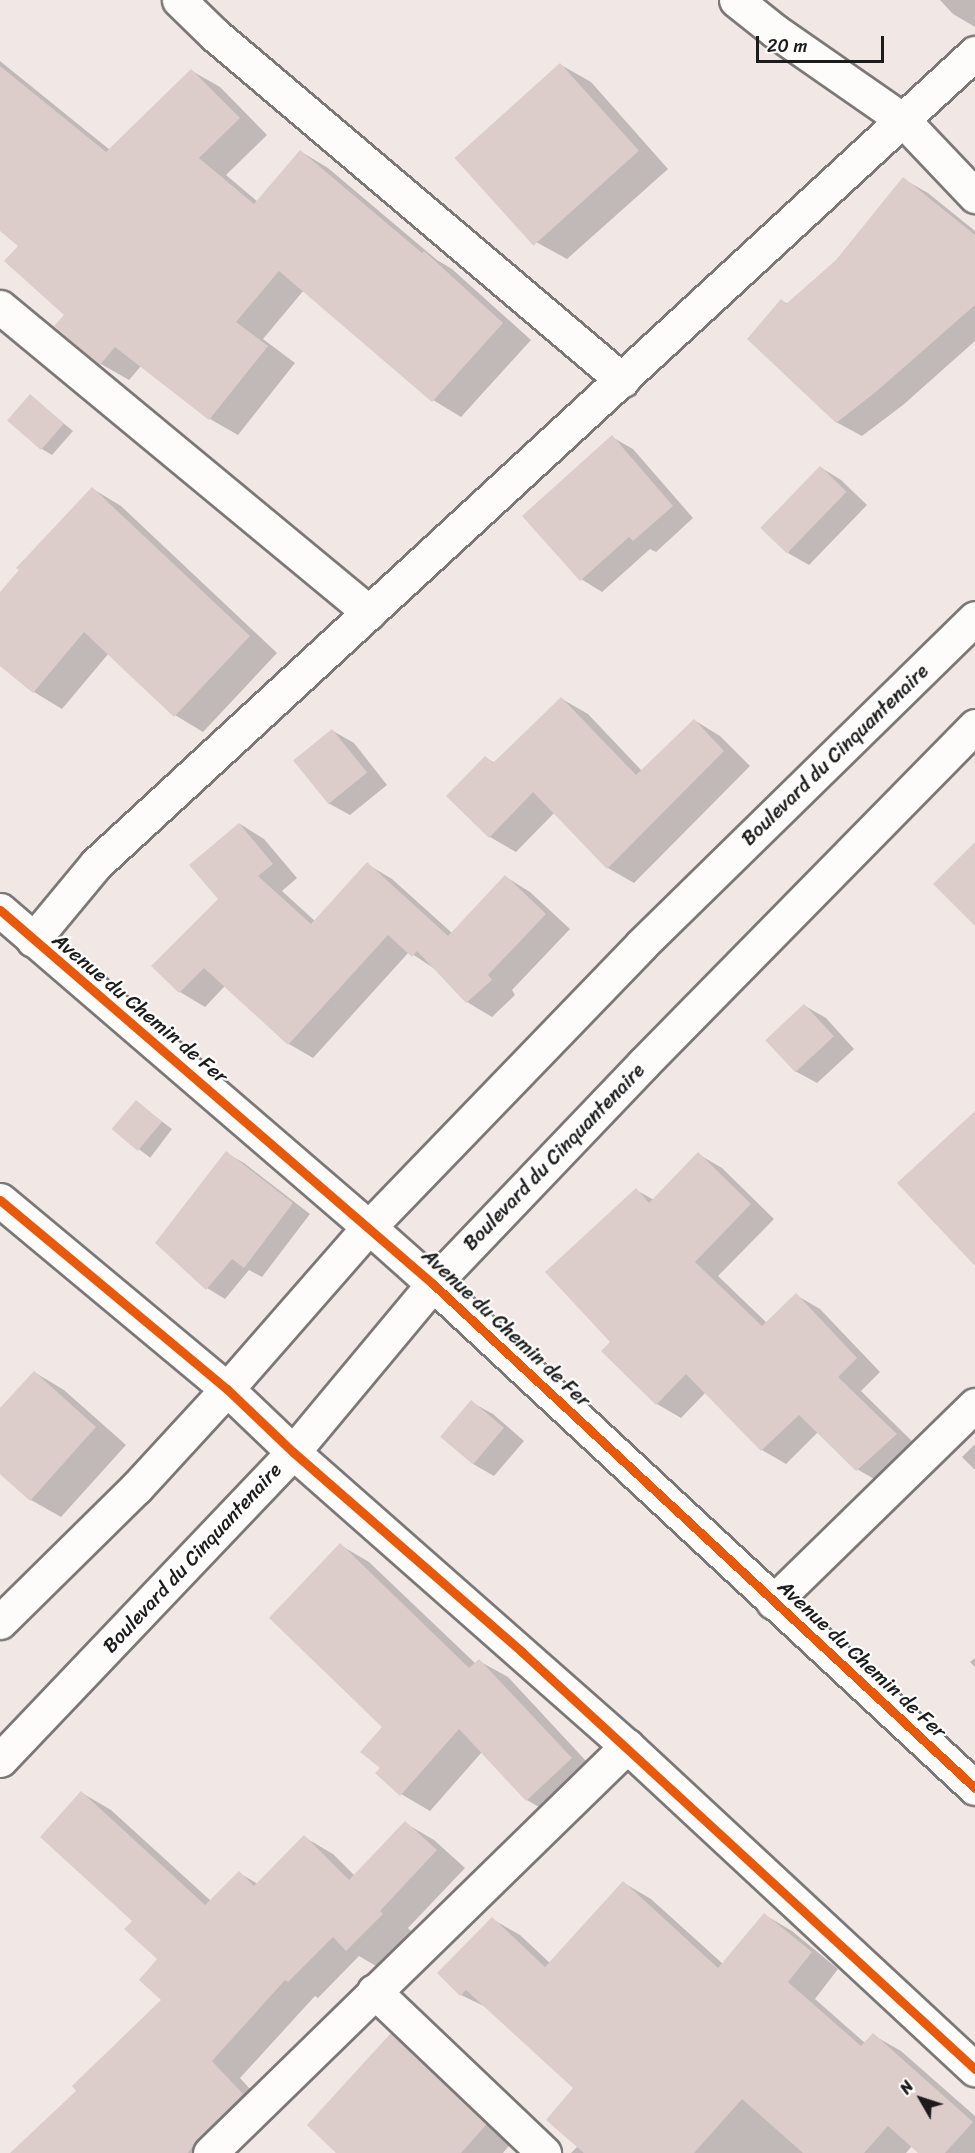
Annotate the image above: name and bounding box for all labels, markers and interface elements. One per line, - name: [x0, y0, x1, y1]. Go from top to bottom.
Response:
- scale bar: [759, 24, 886, 62]
- text: 20 m: [767, 30, 807, 62]
- street label: Boulevard du Cinquantenaire: [736, 659, 934, 851]
- street label: Avenue du Chemin de Fer: [48, 928, 232, 1088]
- street label: Boulevard du Cinquantenaire: [458, 1058, 650, 1256]
- street label: Avenue du Chemin de Fer: [417, 1244, 595, 1412]
- street label: Boulevard du Cinquantenaire: [97, 1457, 287, 1659]
- street label: Avenue du Chemin de Fer: [773, 1575, 951, 1743]
- north arrow: [891, 2069, 951, 2129]
- text: N: [892, 2074, 921, 2101]

